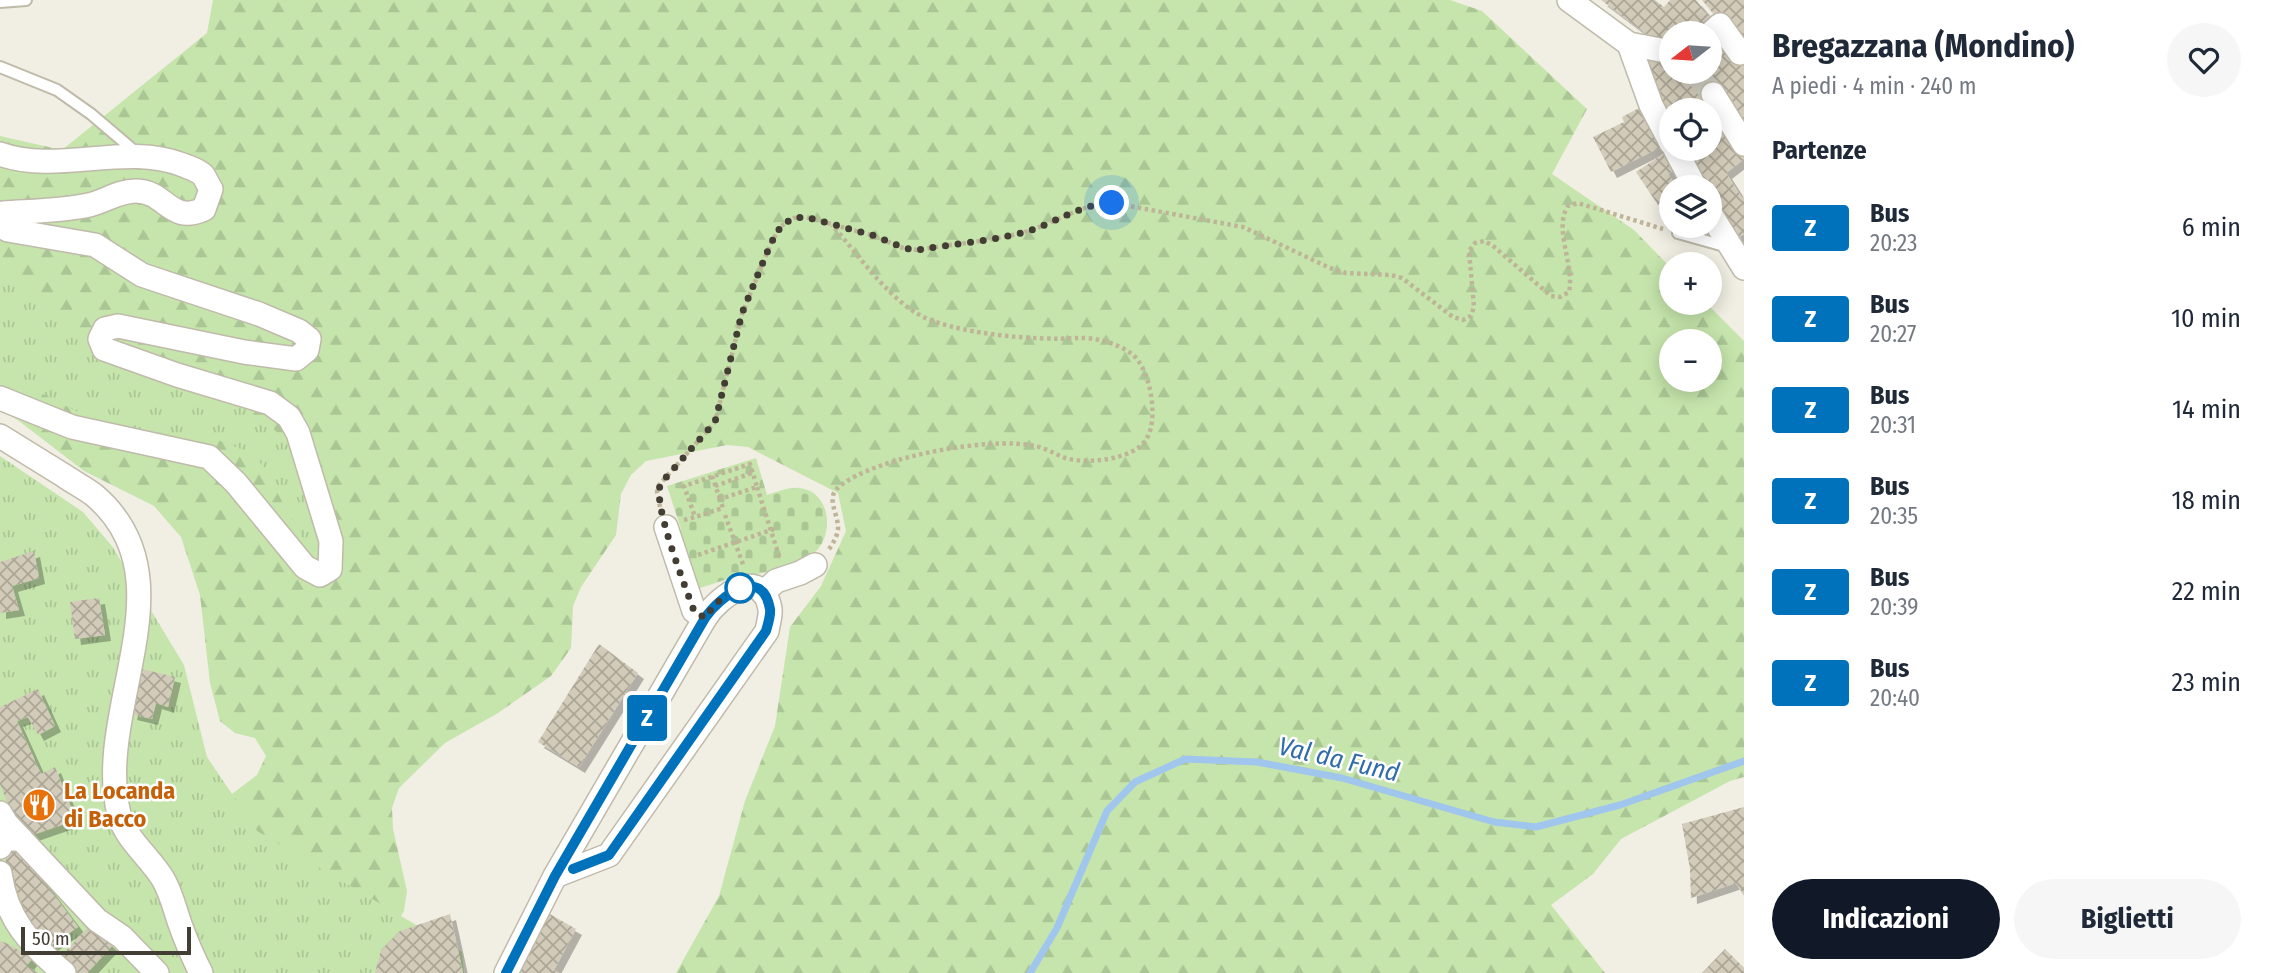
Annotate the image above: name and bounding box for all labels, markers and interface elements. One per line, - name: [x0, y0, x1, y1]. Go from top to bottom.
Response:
- north arrow: [1659, 21, 1722, 84]
- map controls: [1659, 21, 1722, 392]
- button: heart: [2167, 23, 2241, 97]
- text: Bregazzana (Mondino): [1772, 26, 2075, 66]
- text: A piedi · 4 min · 240 m: [1772, 72, 1976, 100]
- button: locate: [1659, 98, 1722, 161]
- text: Partenze: [1772, 135, 1867, 166]
- button: layers: [1659, 175, 1722, 238]
- your location: [1094, 185, 1129, 220]
- text: Bus: [1870, 198, 1909, 229]
- text: 6 min: [2182, 212, 2241, 243]
- text: Z: [1805, 214, 1816, 242]
- text: 20:23: [1870, 229, 1917, 257]
- button: +: [1659, 252, 1722, 315]
- text: Bus: [1870, 289, 1909, 320]
- text: 10 min: [2171, 303, 2241, 334]
- text: Z: [1805, 305, 1816, 333]
- text: 20:27: [1870, 320, 1916, 348]
- button: −: [1659, 329, 1722, 392]
- text: Bus: [1870, 380, 1909, 411]
- text: 14 min: [2172, 394, 2241, 425]
- text: Z: [1805, 396, 1816, 424]
- text: 20:31: [1870, 411, 1916, 439]
- text: Bus: [1870, 471, 1909, 502]
- text: 18 min: [2172, 485, 2241, 516]
- text: Z: [1805, 487, 1816, 515]
- text: 20:35: [1870, 502, 1918, 530]
- text: Bus: [1870, 562, 1909, 593]
- unlabelled marker: [725, 573, 755, 603]
- text: 22 min: [2172, 576, 2241, 607]
- text: Z: [1805, 578, 1816, 606]
- text: 20:39: [1870, 593, 1919, 621]
- text: Bus: [1870, 653, 1909, 684]
- text: 23 min: [2172, 667, 2241, 698]
- text: Z: [1805, 669, 1816, 697]
- text: 20:40: [1870, 684, 1920, 712]
- line badge: Z: [624, 695, 670, 741]
- text: Z: [641, 704, 653, 732]
- water label: Val da Fund: [1275, 731, 1403, 788]
- place label: La Locanda di Bacco: [64, 777, 175, 833]
- restaurant icon: La Locanda di Bacco: [20, 786, 58, 824]
- button: Indicazioni: [1772, 879, 2000, 959]
- button: Biglietti: [2014, 879, 2241, 959]
- scale bar: [21, 924, 191, 956]
- text: 50 m: [32, 927, 70, 950]

